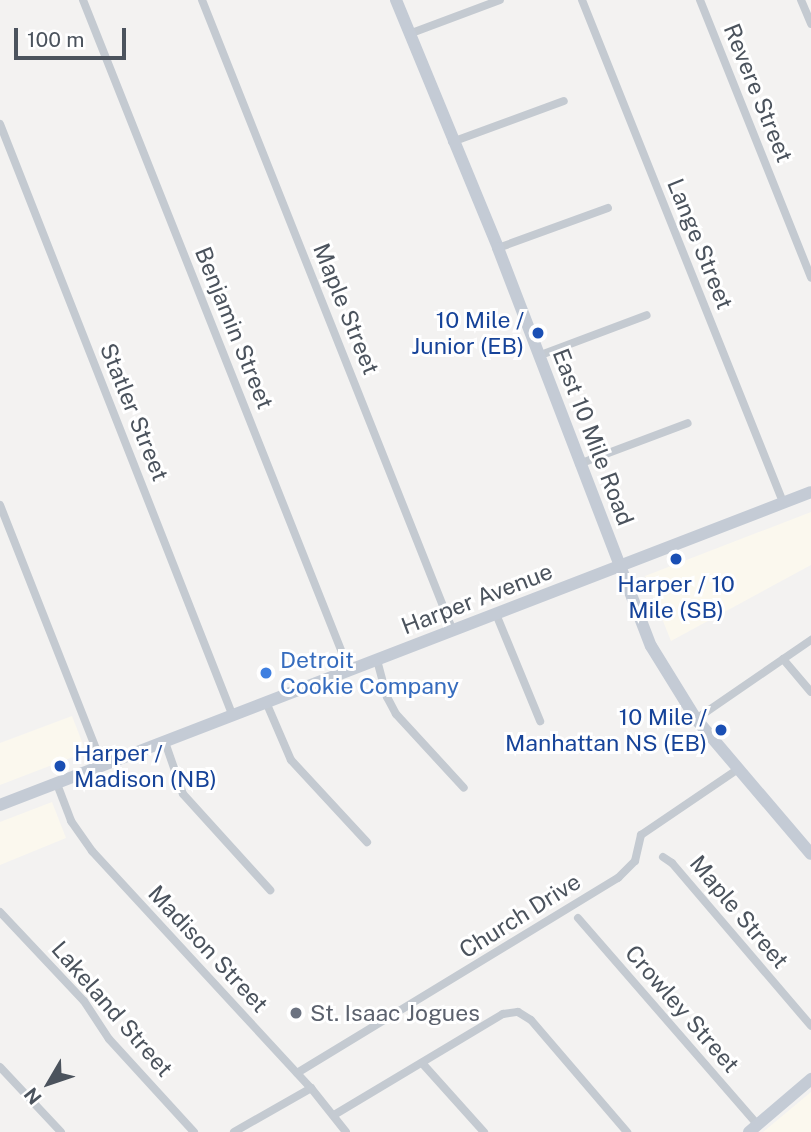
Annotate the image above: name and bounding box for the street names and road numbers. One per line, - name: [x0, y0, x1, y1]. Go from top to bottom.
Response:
- street label: Revere Street: [718, 20, 798, 166]
- street label: Lange Street: [661, 175, 739, 313]
- street label: Maple Street: [307, 239, 385, 379]
- street label: Benjamin Street: [189, 243, 279, 413]
- street label: Statler Street: [94, 339, 174, 485]
- street label: East 10 Mile Road: [547, 345, 639, 529]
- street label: Harper Avenue: [398, 558, 556, 640]
- street label: Maple Street: [684, 850, 794, 974]
- street label: Church Drive: [454, 868, 586, 964]
- street label: Madison Street: [142, 880, 274, 1018]
- street label: Lakeland Street: [46, 936, 178, 1082]
- street label: Crowley Street: [619, 940, 745, 1078]

